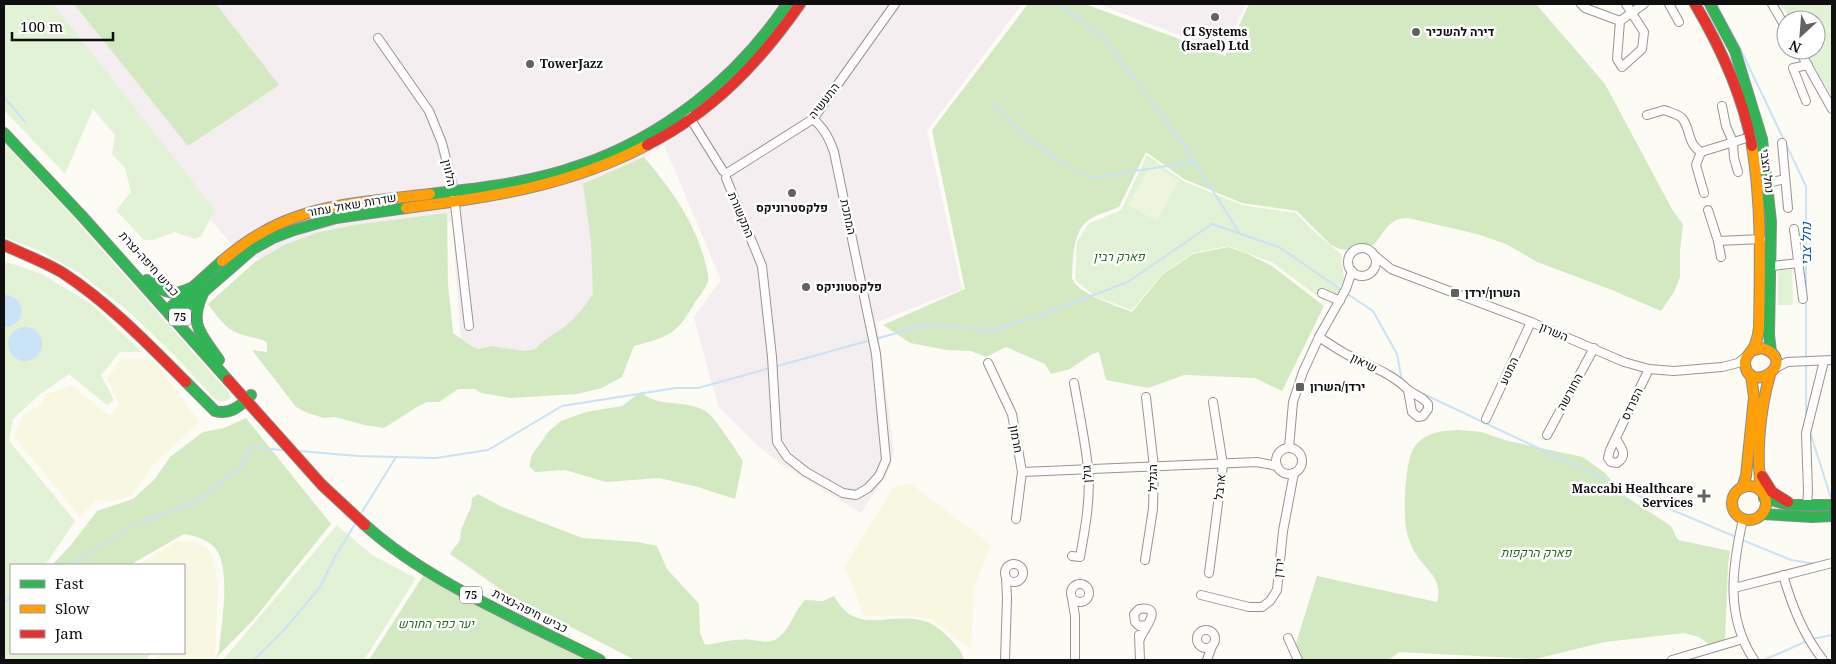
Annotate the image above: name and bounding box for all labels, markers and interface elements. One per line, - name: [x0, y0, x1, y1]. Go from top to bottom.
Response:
- scale bar: [12, 10, 114, 42]
- north arrow: [1776, 10, 1826, 60]
- marker: CI Systems (Israel) Ltd: [1209, 11, 1221, 23]
- text: 100 m: [20, 16, 63, 36]
- place label: CI Systems (Israel) Ltd: [1181, 23, 1249, 54]
- place label: דירה להשכיר: [1426, 23, 1494, 40]
- marker: דירה להשכיר: [1410, 26, 1422, 38]
- text: N: [1786, 36, 1804, 58]
- place label: TowerJazz: [540, 55, 603, 72]
- marker: TowerJazz: [524, 58, 536, 70]
- street label: התעשיה: [804, 79, 843, 122]
- street label: נחל הצבי: [1756, 148, 1779, 194]
- street label: הלווין: [438, 158, 461, 188]
- marker: פלקסטרוניקס: [786, 187, 798, 199]
- street label: שדרות שאול עמור: [306, 188, 398, 221]
- street label: התקשורת: [724, 189, 759, 240]
- street label: המתכת: [836, 197, 861, 236]
- place label: פלקסטרוניקס: [756, 199, 828, 216]
- water label: נחל צבי: [1796, 221, 1815, 266]
- street label: כביש חיפה-נצרת: [115, 227, 183, 300]
- park label: פארק רבין: [1094, 248, 1146, 265]
- place label: פלקסטוניקס: [816, 278, 882, 295]
- marker: פלקסטוניקס: [800, 281, 812, 293]
- place label: השרון/ירדן: [1465, 284, 1520, 301]
- marker: השרון/ירדן: [1449, 287, 1461, 299]
- road number: 75: [169, 308, 191, 326]
- street label: השרון: [1537, 318, 1571, 345]
- street label: שיאון: [1348, 349, 1380, 376]
- street label: המטע: [1495, 354, 1522, 388]
- street label: החורשה: [1552, 370, 1587, 414]
- place label: ירדן/השרון: [1310, 378, 1365, 395]
- marker: ירדן/השרון: [1294, 381, 1306, 393]
- street label: הפרדס: [1617, 385, 1647, 423]
- street label: חרמון: [1006, 424, 1027, 454]
- street label: גולן: [1078, 464, 1095, 483]
- street label: הגליל: [1144, 464, 1161, 492]
- street label: ארבל: [1209, 473, 1230, 501]
- place label: Maccabi Healthcare Services: [1572, 480, 1693, 511]
- marker: Maccabi Healthcare Services: [1697, 489, 1711, 503]
- park label: פארק הרקפות: [1501, 544, 1573, 561]
- street label: ירדן: [1269, 558, 1288, 578]
- legend: [10, 564, 185, 654]
- text: Fast: [55, 573, 84, 593]
- street label: כביש חיפה-נצרת: [490, 584, 571, 637]
- road number: 75: [460, 586, 482, 604]
- text: Slow: [55, 598, 89, 618]
- park label: יער כפר החורש: [398, 615, 475, 632]
- text: Jam: [54, 623, 83, 643]

